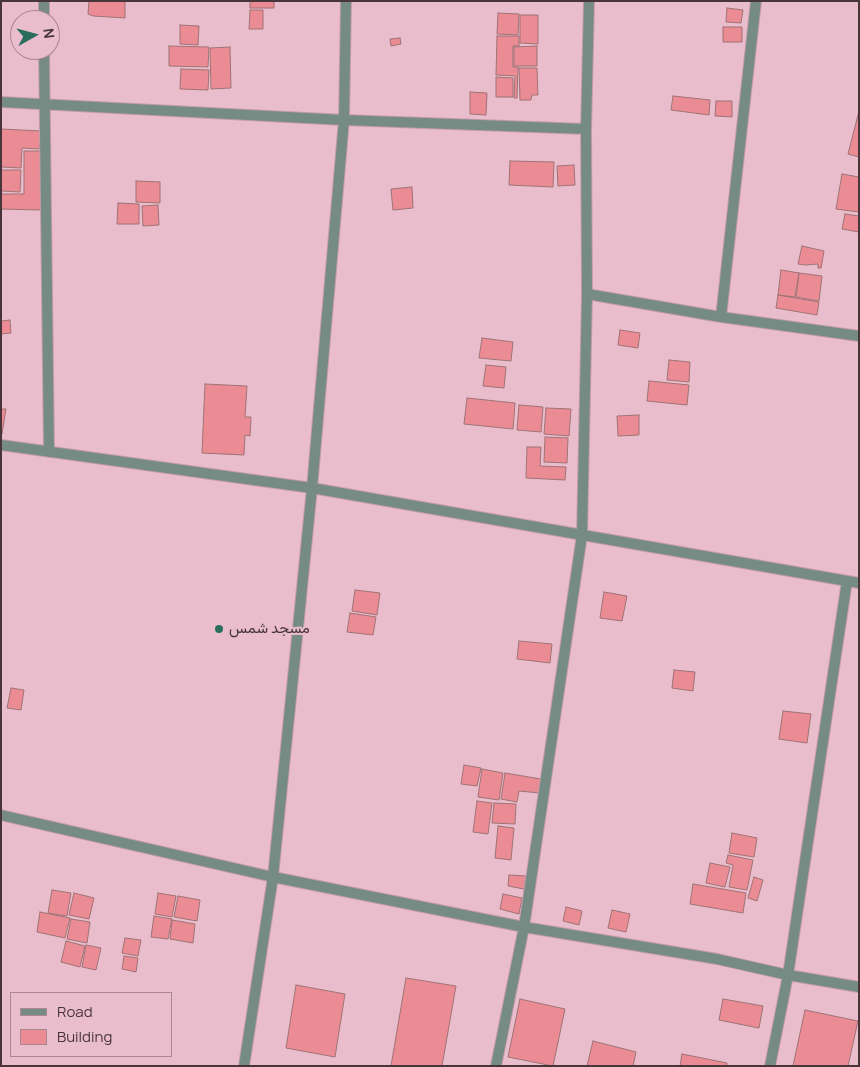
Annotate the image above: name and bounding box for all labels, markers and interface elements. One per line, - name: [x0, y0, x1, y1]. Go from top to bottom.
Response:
- north arrow: [10, 10, 60, 60]
- text: N: [39, 27, 59, 39]
- place label: مسجد شمس: [229, 620, 310, 638]
- marker: مسجد شمس: [213, 623, 225, 635]
- legend: [10, 992, 172, 1057]
- text: Road: [57, 1001, 93, 1022]
- text: Building: [57, 1026, 112, 1047]

